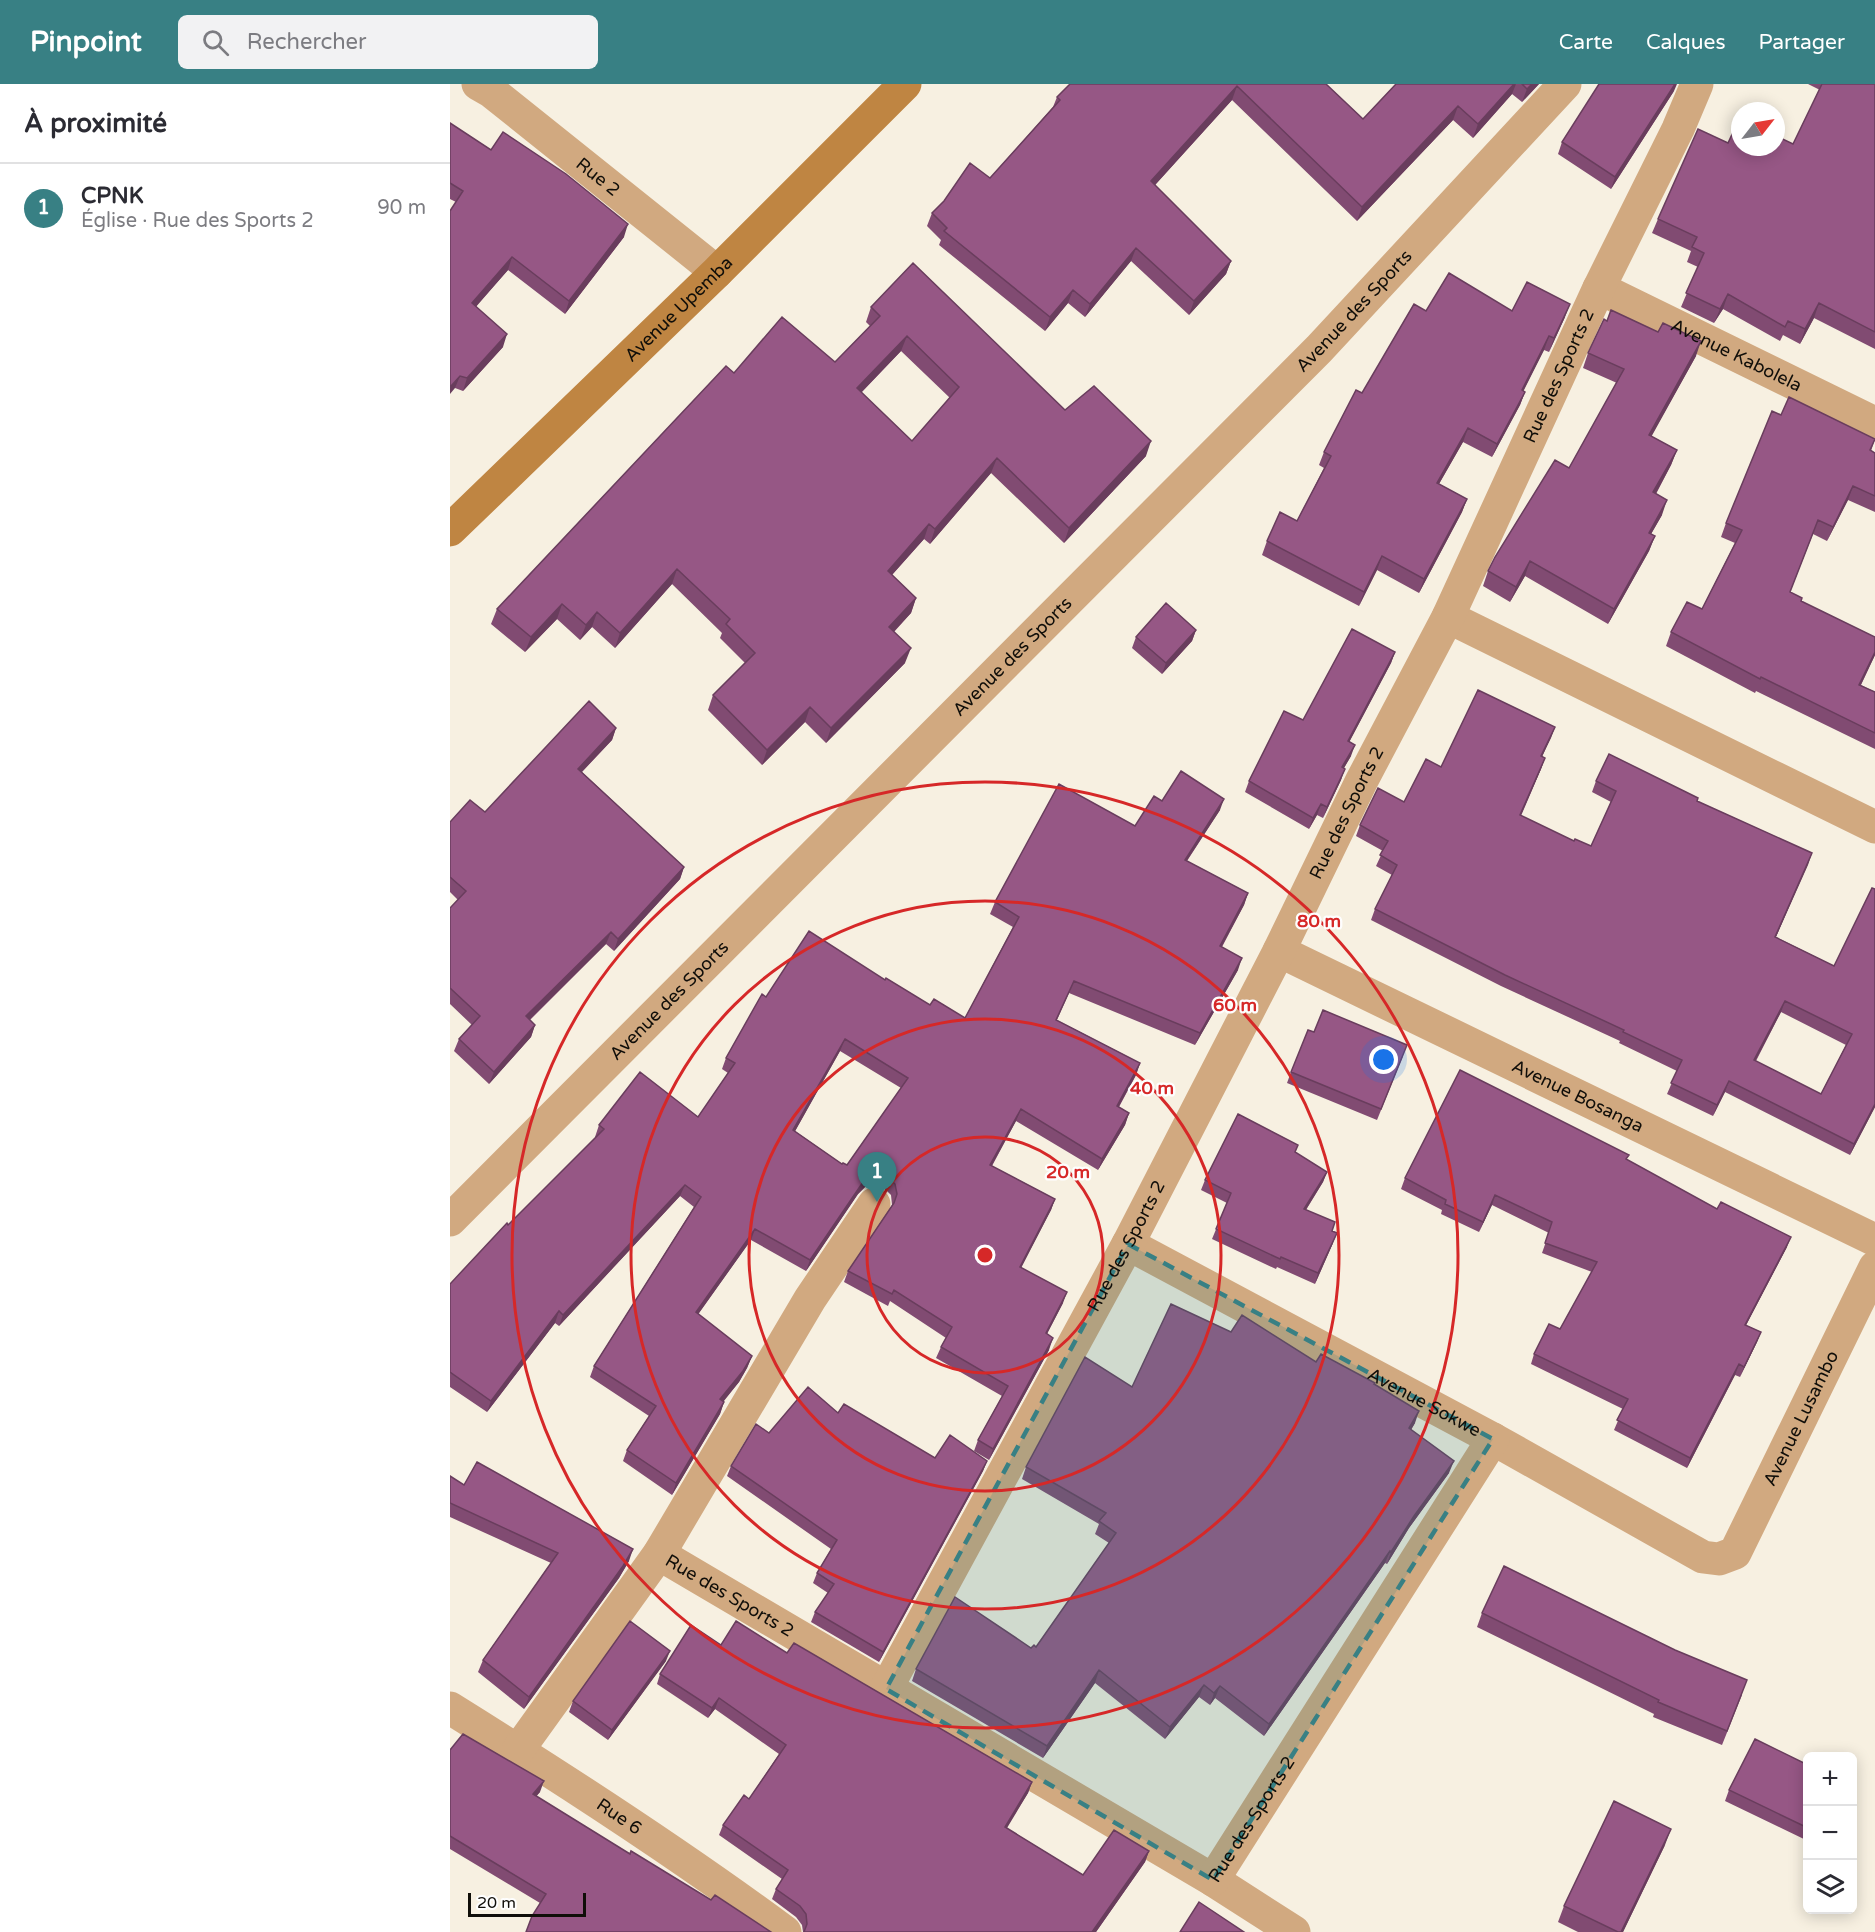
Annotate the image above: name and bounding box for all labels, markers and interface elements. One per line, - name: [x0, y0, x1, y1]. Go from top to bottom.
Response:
- search box: [178, 15, 598, 69]
- text: Pinpoint: [30, 25, 142, 59]
- icon: search: [199, 26, 232, 59]
- text: Rechercher: [247, 29, 367, 55]
- text: Carte: [1559, 30, 1613, 55]
- text: Calques: [1646, 30, 1726, 55]
- text: Partager: [1759, 30, 1845, 55]
- north arrow: [1731, 102, 1785, 156]
- text: À proximité: [24, 108, 167, 139]
- street label: Rue 2: [572, 153, 624, 201]
- text: CPNK: [81, 183, 143, 209]
- text: 1: [37, 196, 50, 220]
- text: 90 m: [377, 196, 426, 220]
- text: Église · Rue des Sports 2: [81, 209, 314, 233]
- street label: Avenue des Sports: [1291, 245, 1417, 377]
- street label: Avenue Upemba: [620, 252, 737, 366]
- street label: Rue des Sports 2: [1518, 305, 1599, 446]
- street label: Avenue Kabolela: [1667, 314, 1805, 397]
- street label: Avenue des Sports: [948, 592, 1076, 721]
- street label: Rue des Sports 2: [1305, 743, 1389, 883]
- text: 80 m: [1297, 910, 1341, 932]
- street label: Avenue des Sports: [605, 936, 733, 1065]
- text: 60 m: [1213, 994, 1257, 1016]
- your location: [1369, 1045, 1398, 1074]
- street label: Avenue Bosanga: [1508, 1055, 1647, 1137]
- text: 40 m: [1130, 1077, 1174, 1099]
- pin: 1: [858, 1152, 896, 1202]
- text: 20 m: [1046, 1161, 1090, 1183]
- street label: Rue des Sports 2: [1082, 1177, 1170, 1315]
- centre of rings: [975, 1245, 995, 1265]
- street label: Avenue Lusambo: [1759, 1347, 1843, 1490]
- street label: Avenue Sokwe: [1364, 1363, 1485, 1442]
- street label: Rue des Sports 2: [661, 1549, 798, 1642]
- street label: Rue des Sports 2: [1203, 1752, 1300, 1886]
- map controls: [1803, 1752, 1857, 1914]
- button: +: [1803, 1752, 1857, 1806]
- street label: Rue 6: [592, 1793, 646, 1839]
- button: −: [1803, 1806, 1857, 1860]
- button: layers: [1803, 1860, 1857, 1914]
- scale bar: [468, 1890, 586, 1918]
- text: 20 m: [477, 1893, 516, 1913]

